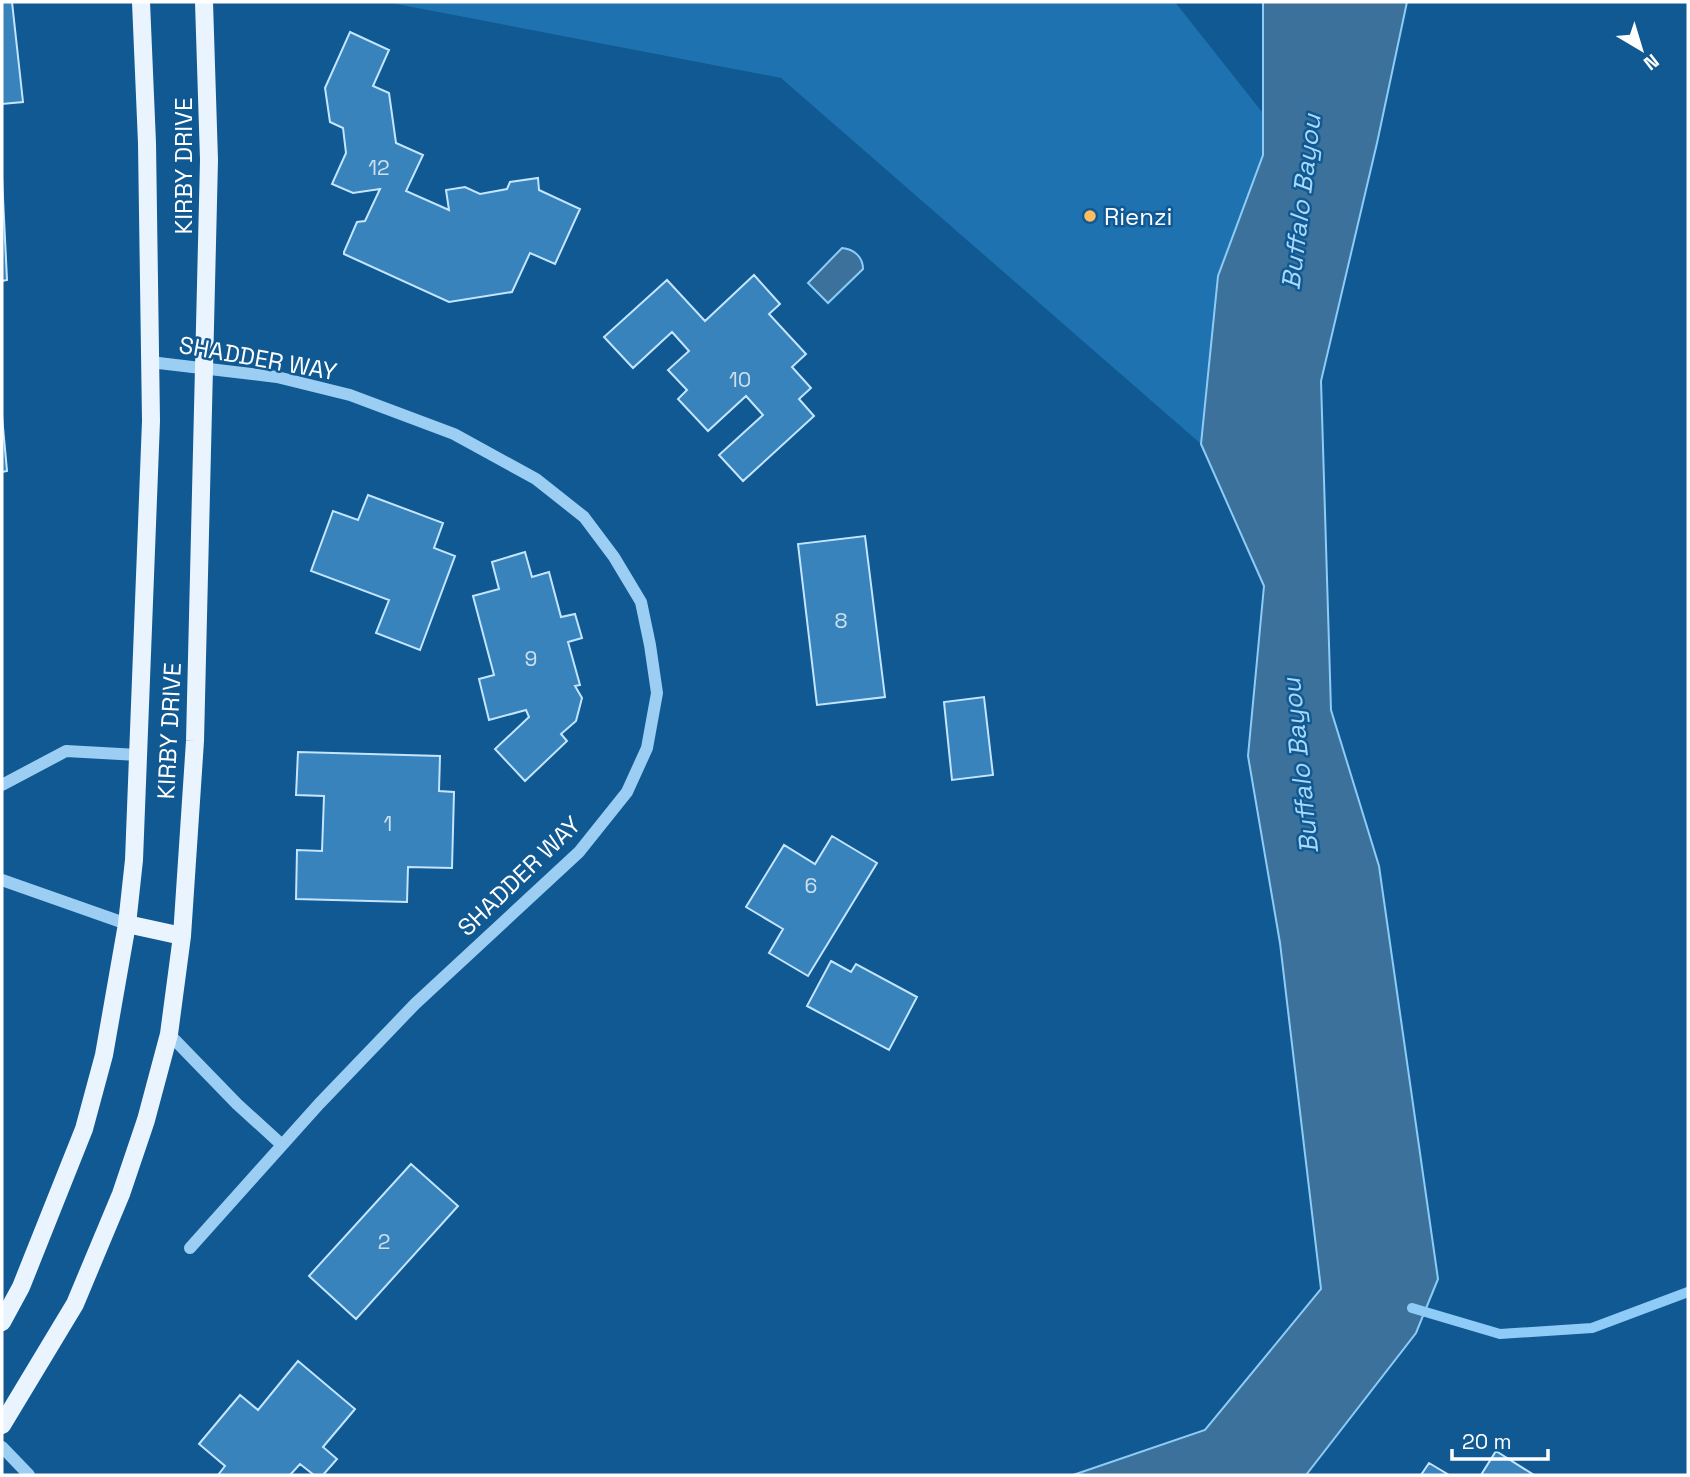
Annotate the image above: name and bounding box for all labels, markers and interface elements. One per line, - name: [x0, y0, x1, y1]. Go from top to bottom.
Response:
- north arrow: [1606, 14, 1676, 84]
- text: N: [1638, 48, 1664, 76]
- street label: KIRBY DRIVE: [168, 98, 199, 234]
- water label: Buffalo Bayou: [1273, 111, 1329, 292]
- house number: 12: [368, 154, 390, 181]
- place label: Rienzi: [1104, 201, 1172, 232]
- marker: Rienzi: [1082, 208, 1098, 224]
- street label: SHADDER WAY: [177, 329, 340, 387]
- house number: 10: [729, 366, 751, 393]
- house number: 8: [834, 607, 848, 634]
- house number: 9: [525, 645, 537, 672]
- street label: KIRBY DRIVE: [150, 662, 188, 800]
- water label: Buffalo Bayou: [1274, 675, 1326, 856]
- street label: SHADDER WAY: [451, 809, 587, 943]
- house number: 1: [384, 810, 392, 837]
- house number: 6: [805, 872, 817, 899]
- house number: 2: [378, 1228, 390, 1255]
- scale bar: [1452, 1418, 1548, 1462]
- text: 20 m: [1462, 1428, 1512, 1455]

